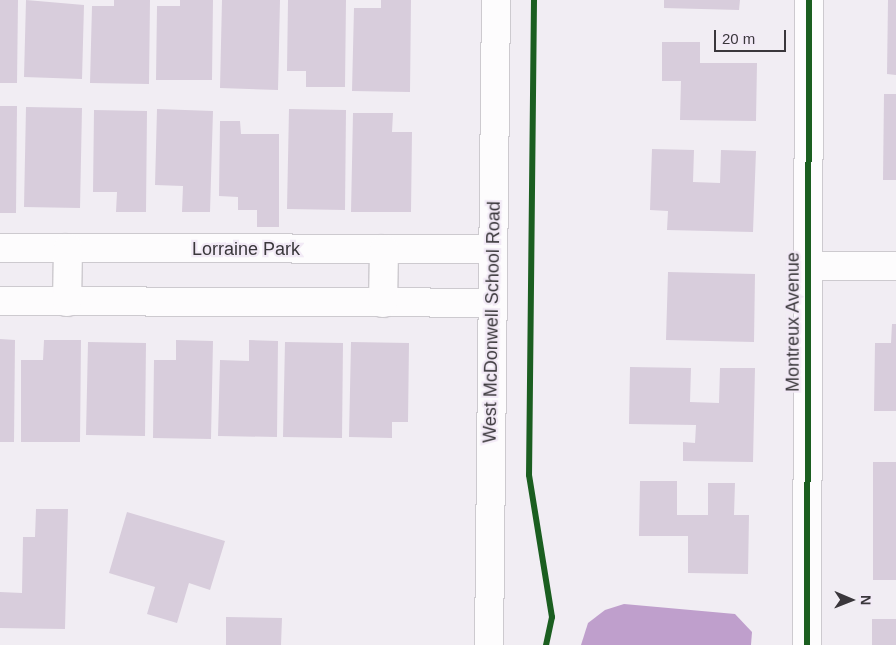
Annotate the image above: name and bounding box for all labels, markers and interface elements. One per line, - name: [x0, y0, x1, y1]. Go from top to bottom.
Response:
- scale bar: [716, 20, 788, 52]
- text: 20 m: [722, 30, 755, 47]
- street label: West McDonwell School Road: [479, 201, 505, 443]
- street label: Lorraine Park: [192, 238, 300, 260]
- street label: Montreux Avenue: [782, 252, 804, 392]
- north arrow: [826, 575, 876, 625]
- text: N: [858, 595, 874, 605]

